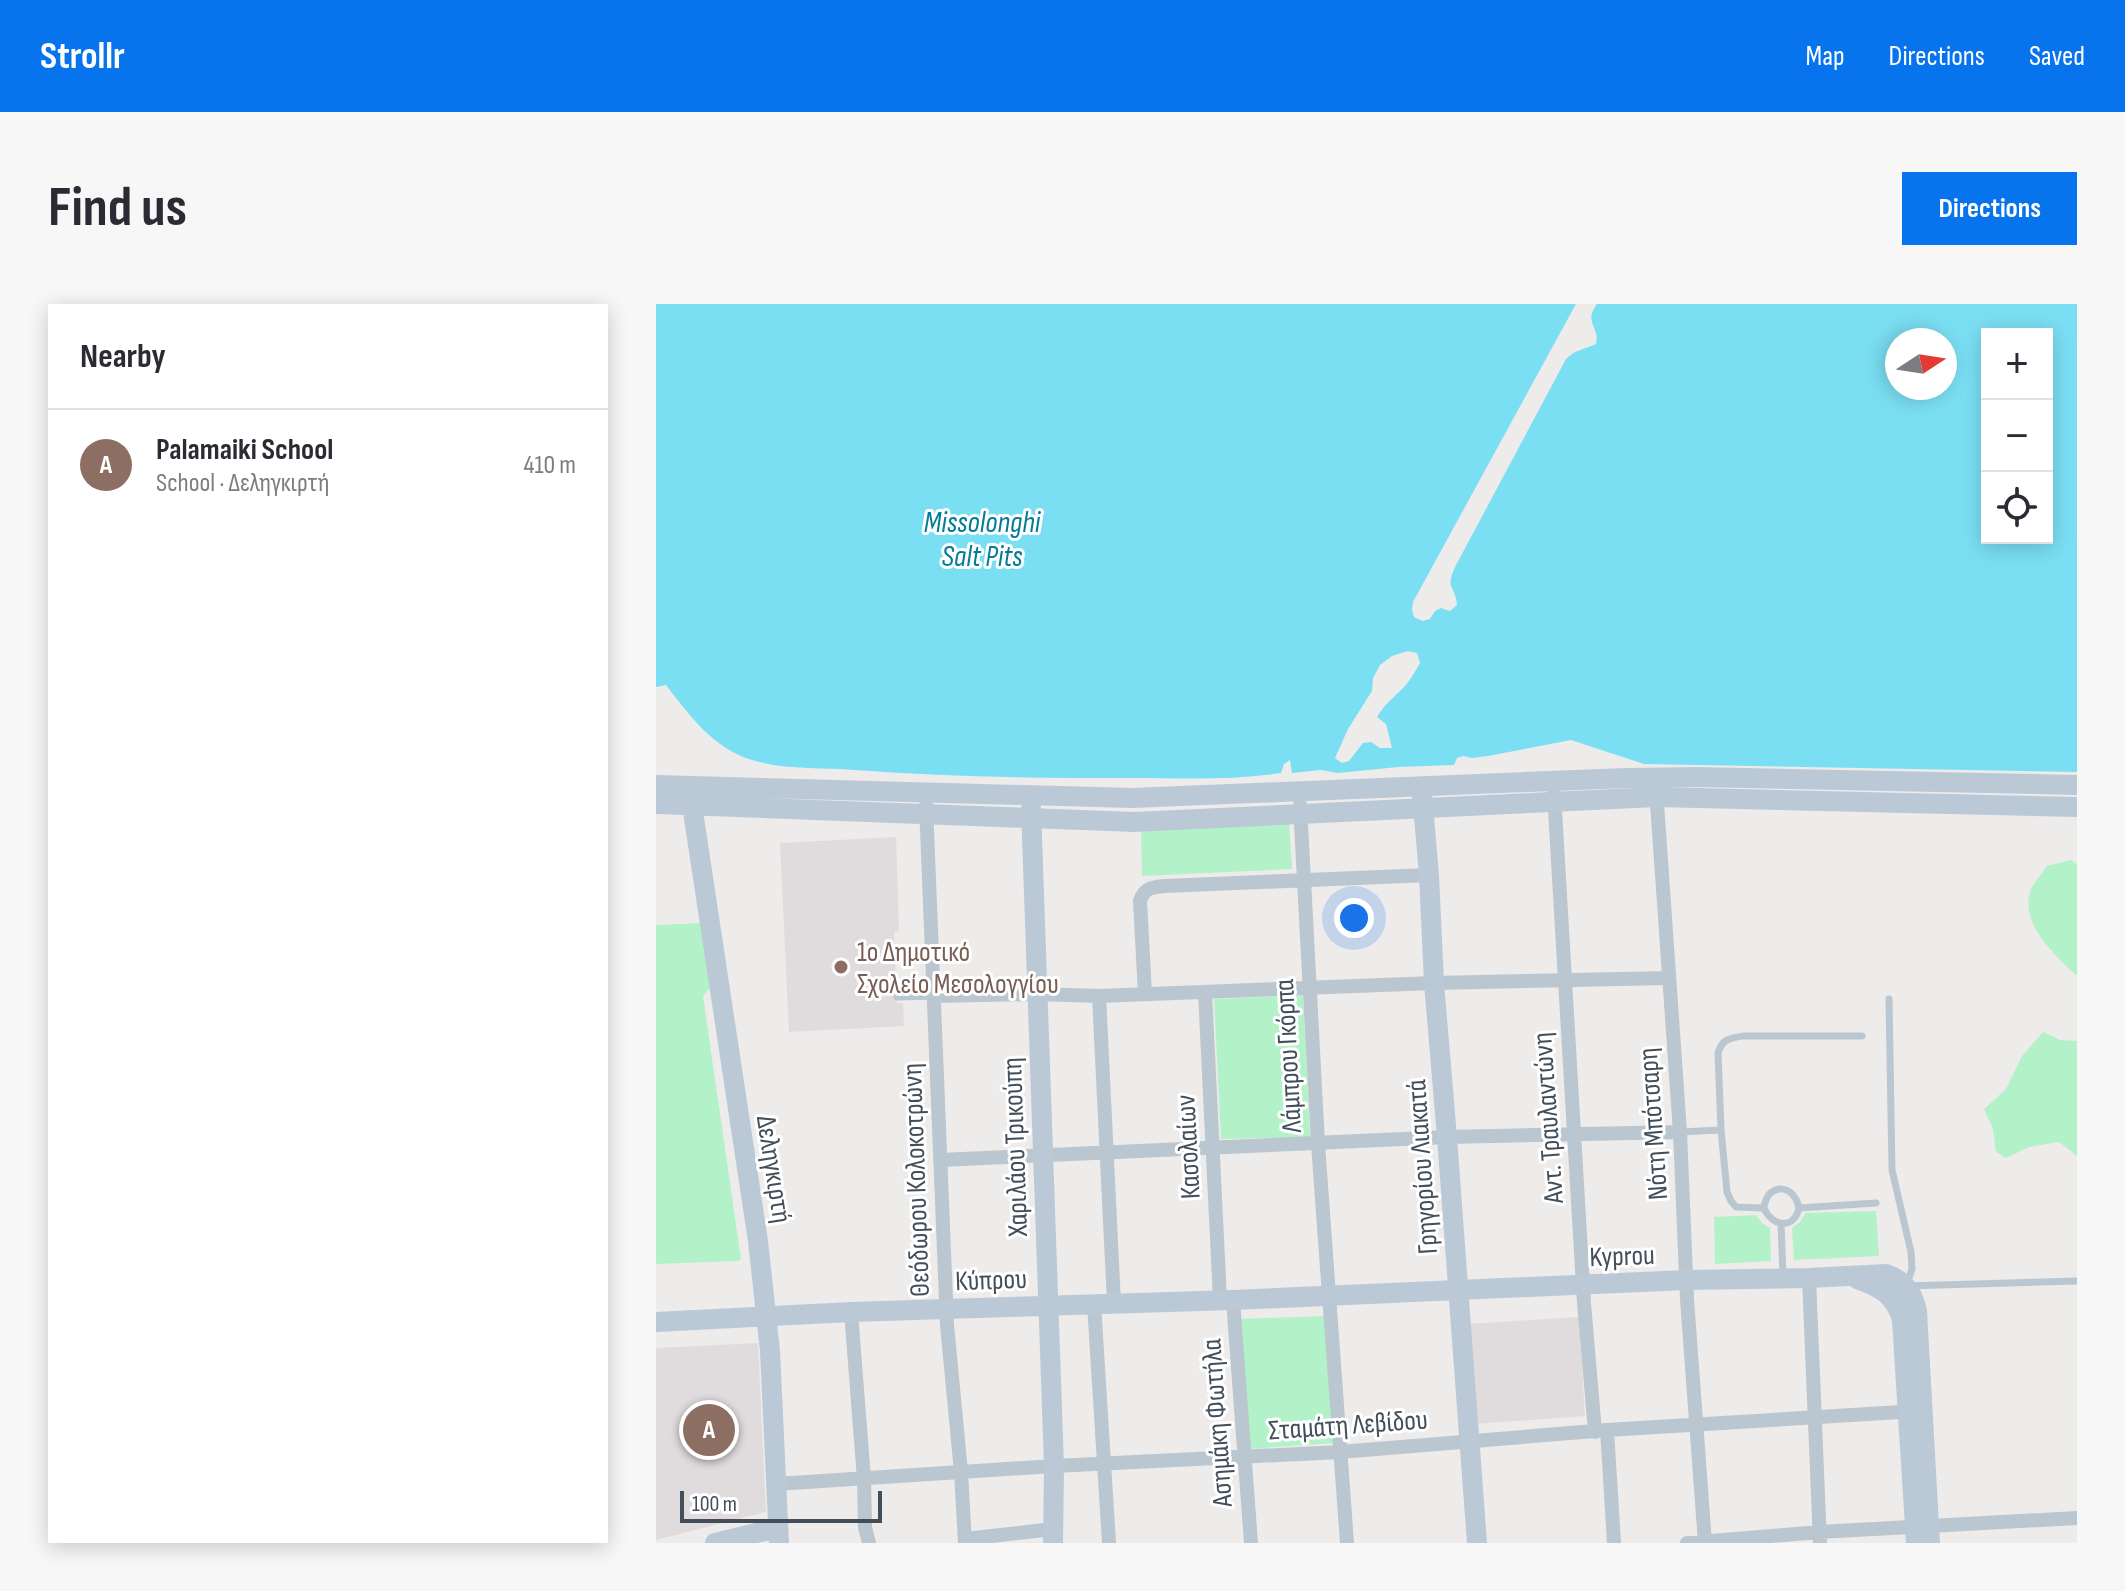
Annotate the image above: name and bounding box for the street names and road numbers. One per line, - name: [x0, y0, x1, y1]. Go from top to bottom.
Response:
- street label: Λάμπρου Γκόρπα: [1268, 978, 1309, 1135]
- street label: Αντ. Τραυλαντώνη: [1526, 1031, 1571, 1206]
- street label: Νότη Μπότσαρη: [1632, 1047, 1675, 1201]
- street label: Χαριλάου Τρικούπη: [996, 1057, 1035, 1238]
- street label: Θεόδωρου Κολοκοτρώνη: [896, 1063, 937, 1297]
- street label: Γρηγορίου Λιακατά: [1400, 1078, 1445, 1255]
- street label: Κασολαίων: [1169, 1094, 1208, 1200]
- street label: Δεληγκιρτή: [749, 1113, 798, 1225]
- street label: Kyprou: [1589, 1239, 1655, 1274]
- street label: Κύπρου: [955, 1263, 1028, 1298]
- street label: Ασημάκη Φωτήλα: [1195, 1338, 1240, 1509]
- street label: Σταμάτη Λεβίδου: [1267, 1403, 1429, 1448]

